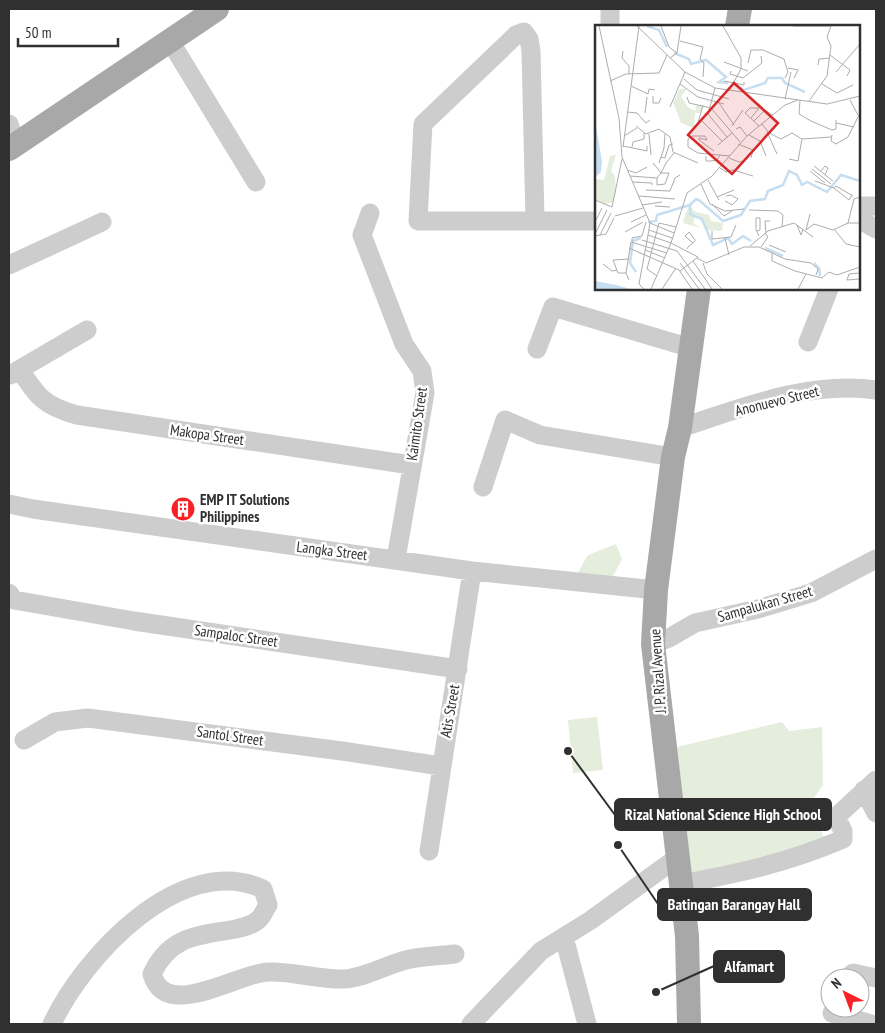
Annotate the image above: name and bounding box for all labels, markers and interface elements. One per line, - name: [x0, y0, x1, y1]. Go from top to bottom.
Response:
- scale bar: [18, 15, 118, 47]
- text: 50 m: [25, 23, 51, 42]
- inset map: [595, 25, 860, 290]
- street label: Anonuevo Street: [733, 381, 821, 420]
- street label: Kaimito Street: [402, 386, 431, 462]
- street label: Makopa Street: [169, 420, 245, 449]
- place label: EMP IT Solutions Philippines: [200, 490, 289, 526]
- building icon: EMP IT Solutions Philippines: [170, 496, 196, 522]
- street label: Langka Street: [296, 537, 369, 564]
- street label: Sampalukan Street: [715, 581, 814, 626]
- street label: Sampaloc Street: [193, 620, 279, 651]
- street label: J. P. Rizal Avenue: [645, 628, 670, 715]
- street label: Atis Street: [436, 683, 464, 739]
- street label: Santol Street: [195, 721, 265, 750]
- callout: Rizal National Science High School: [615, 799, 831, 830]
- text: Rizal National Science High School: [625, 804, 821, 824]
- callout: Batingan Barangay Hall: [658, 889, 811, 920]
- text: Batingan Barangay Hall: [668, 894, 800, 914]
- callout: Alfamart: [714, 951, 784, 982]
- text: Alfamart: [723, 956, 774, 976]
- north arrow: [820, 968, 870, 1018]
- text: N: [827, 974, 845, 993]

